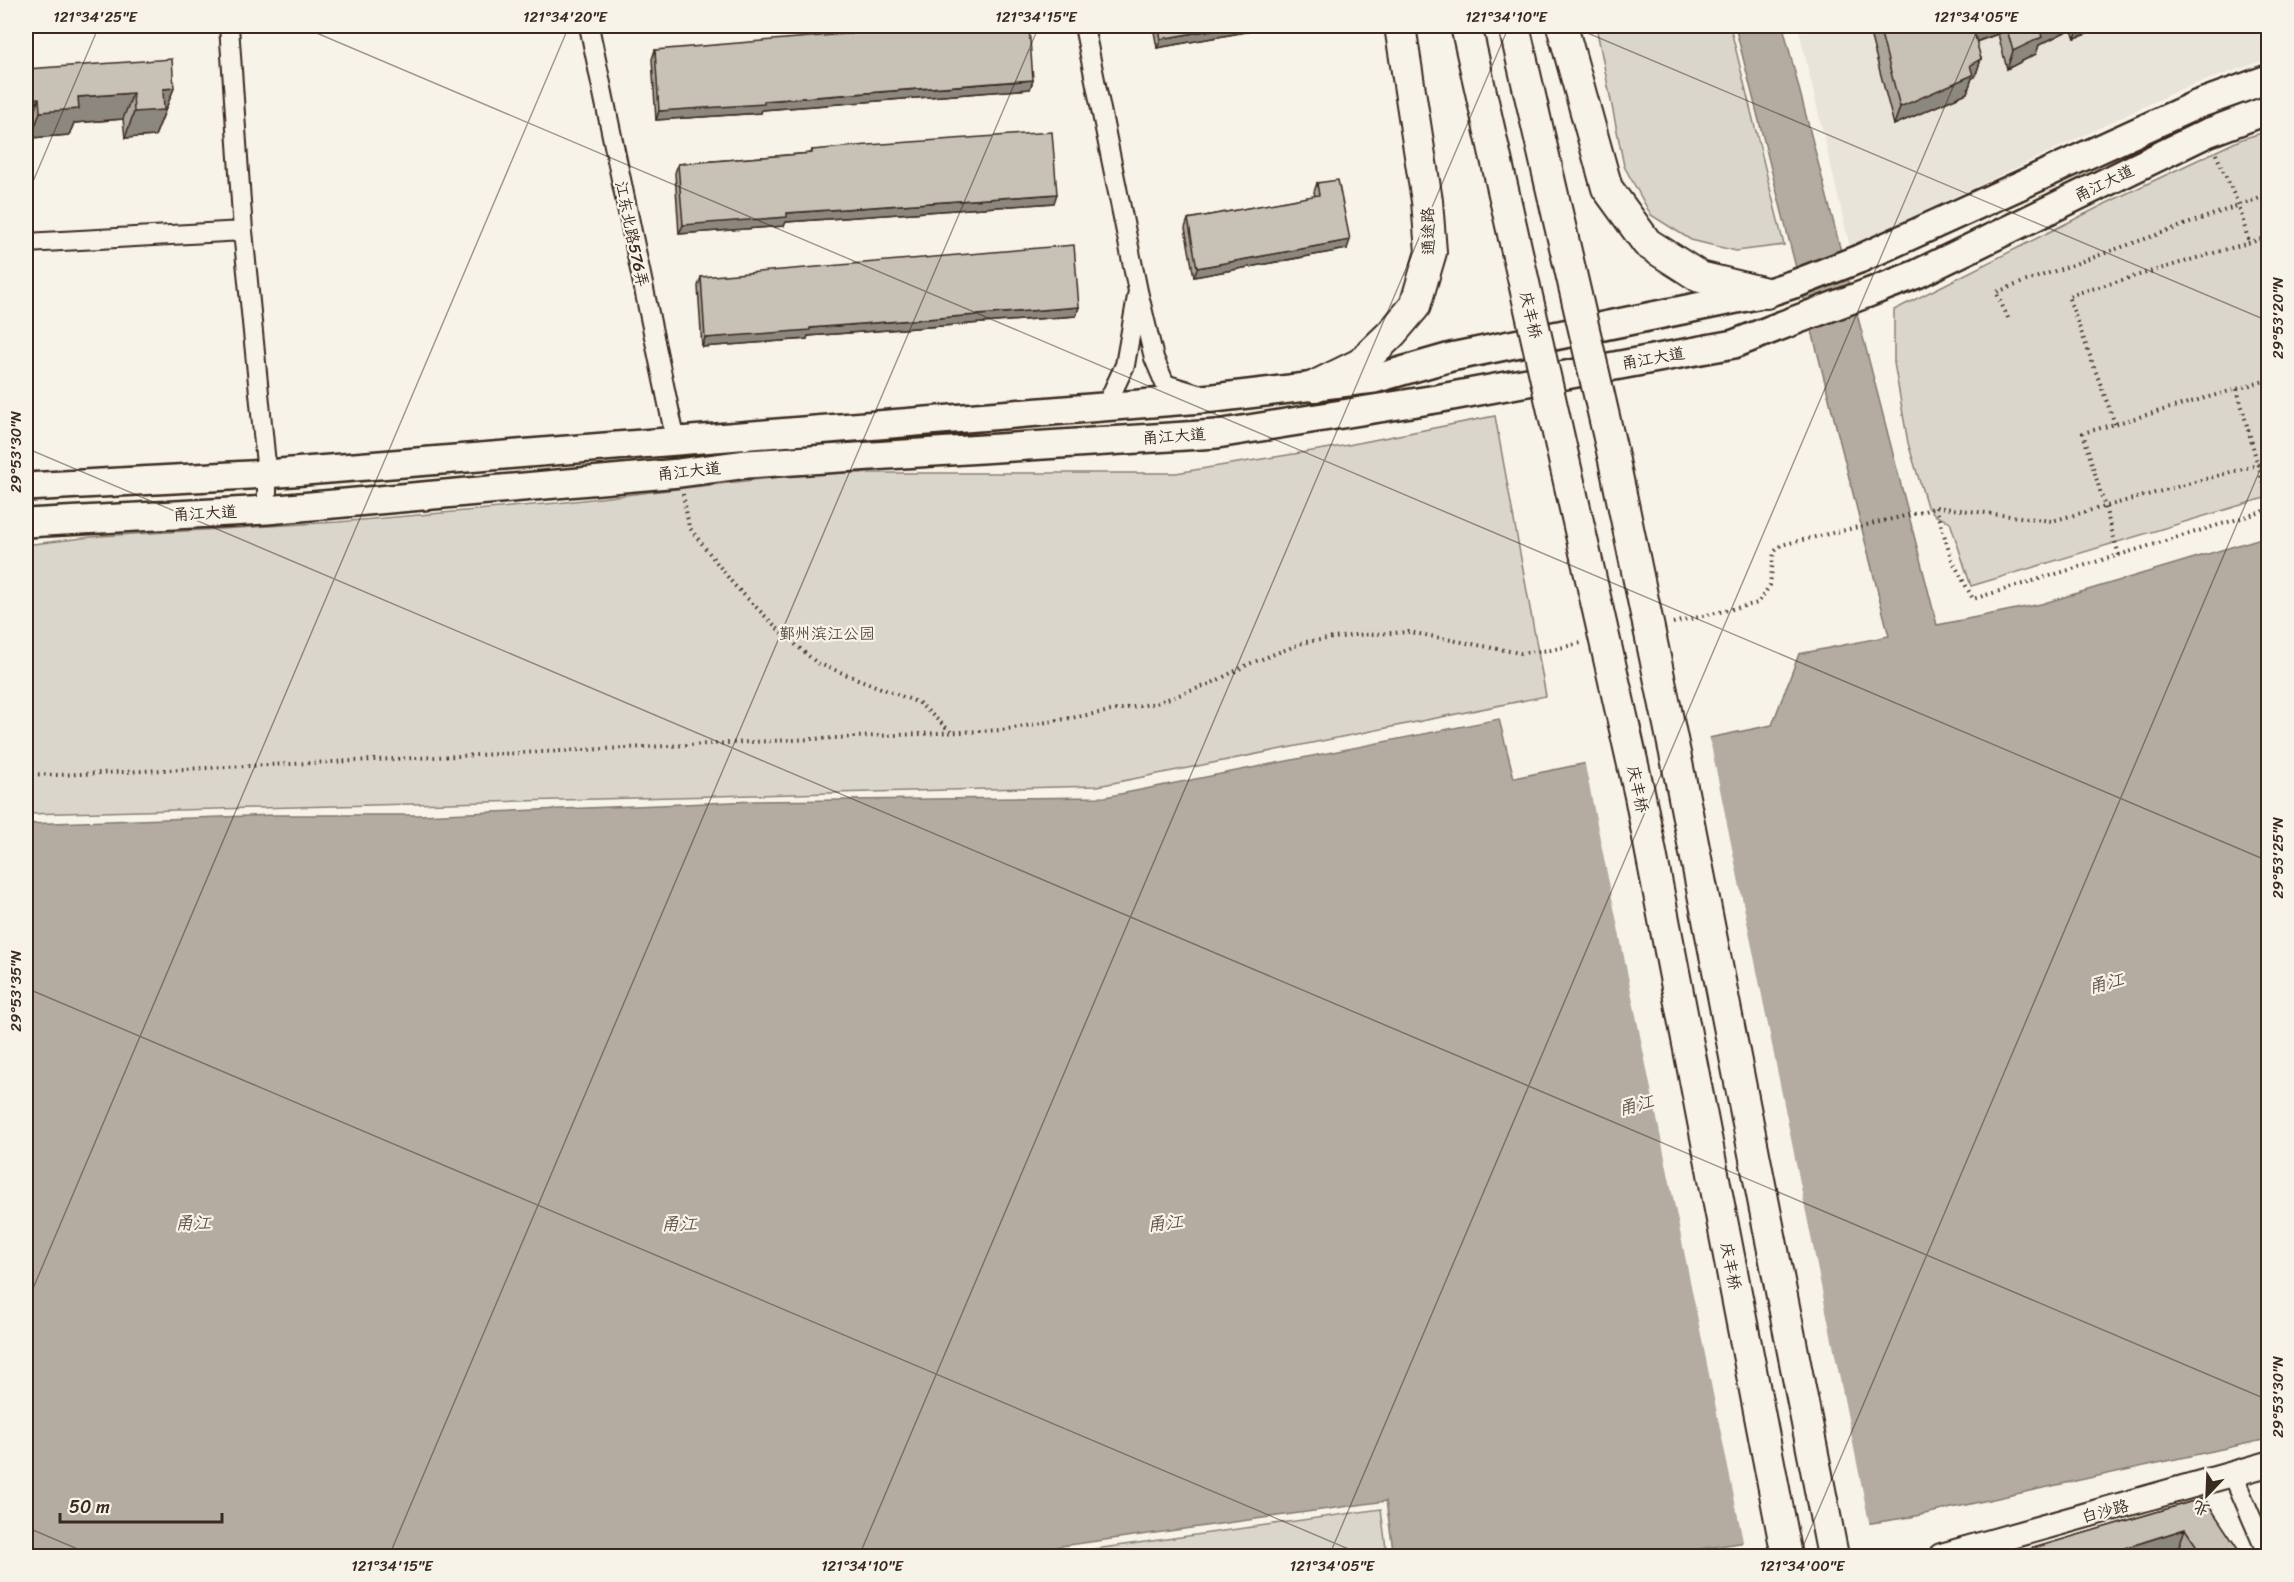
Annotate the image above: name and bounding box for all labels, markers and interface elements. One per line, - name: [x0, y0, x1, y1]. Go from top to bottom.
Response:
- text: 121°34'25"E: [53, 4, 138, 30]
- text: 121°34'20"E: [523, 4, 609, 30]
- text: 121°34'15"E: [995, 4, 1078, 30]
- text: 121°34'10"E: [1465, 4, 1548, 30]
- text: 121°34'05"E: [1934, 4, 2020, 30]
- street label: 甬江大道: [2069, 156, 2139, 210]
- street label: 江东北路576弄: [607, 178, 657, 290]
- street label: 通途路: [1413, 207, 1443, 255]
- text: 29°53'20"N: [2265, 276, 2291, 359]
- street label: 庆丰桥: [1511, 288, 1551, 342]
- street label: 甬江大道: [1619, 338, 1687, 378]
- text: 29°53'30"N: [3, 411, 29, 493]
- street label: 甬江大道: [1141, 419, 1207, 453]
- street label: 甬江大道: [656, 453, 722, 489]
- street label: 甬江大道: [172, 497, 238, 529]
- park label: 鄞州滨江公园: [779, 619, 875, 648]
- street label: 庆丰桥: [1619, 763, 1657, 815]
- text: 29°53'25"N: [2265, 817, 2291, 899]
- text: 29°53'35"N: [3, 950, 29, 1032]
- water label: 甬江: [2085, 963, 2128, 1003]
- water label: 甬江: [1615, 1085, 1658, 1125]
- water label: 甬江: [1145, 1205, 1186, 1241]
- water label: 甬江: [175, 1207, 212, 1239]
- water label: 甬江: [661, 1208, 698, 1240]
- street label: 庆丰桥: [1712, 1240, 1750, 1292]
- text: 29°53'30"N: [2265, 1356, 2291, 1438]
- north arrow: [2177, 1465, 2237, 1525]
- scale bar: [60, 1486, 222, 1524]
- text: 50 m: [69, 1491, 110, 1523]
- street label: 白沙路: [2078, 1491, 2132, 1531]
- text: 北: [2188, 1492, 2214, 1525]
- text: 121°34'15"E: [351, 1553, 434, 1579]
- text: 121°34'10"E: [821, 1553, 904, 1579]
- text: 121°34'05"E: [1290, 1553, 1376, 1579]
- text: 121°34'00"E: [1760, 1553, 1846, 1579]

